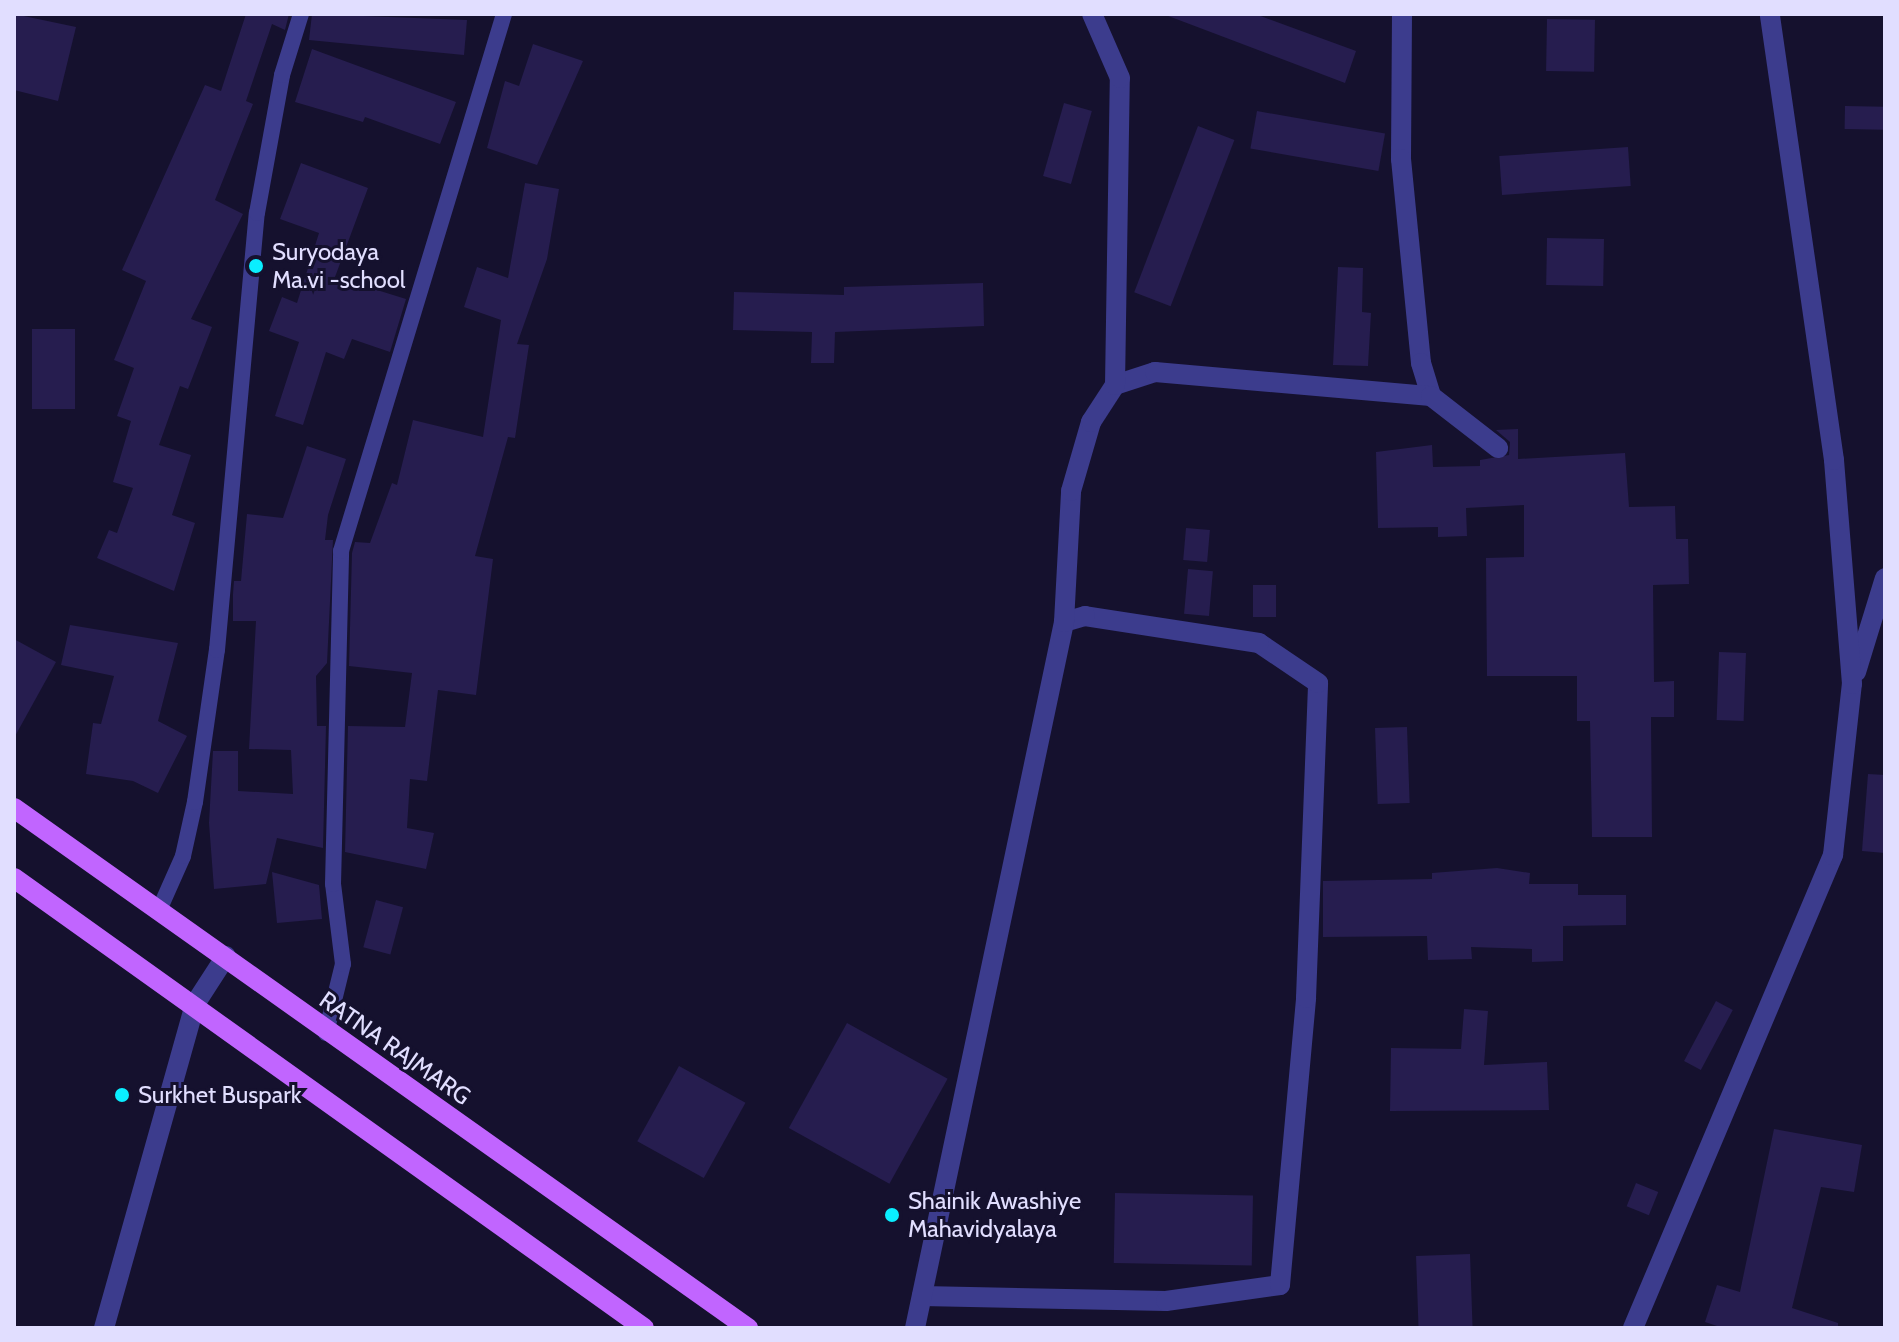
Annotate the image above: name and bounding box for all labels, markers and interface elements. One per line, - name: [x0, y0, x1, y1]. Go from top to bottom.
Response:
- place label: Suryodaya Ma.vi -school: [272, 238, 406, 294]
- marker: Suryodaya Ma.vi -school: [247, 257, 265, 275]
- street label: RATNA RAJMARG: [314, 985, 476, 1111]
- place label: Surkhet Buspark: [138, 1081, 302, 1109]
- marker: Surkhet Buspark: [113, 1086, 131, 1104]
- place label: Shainik Awashiye Mahavidyalaya: [908, 1187, 1081, 1243]
- marker: Shainik Awashiye Mahavidyalaya: [883, 1206, 901, 1224]

